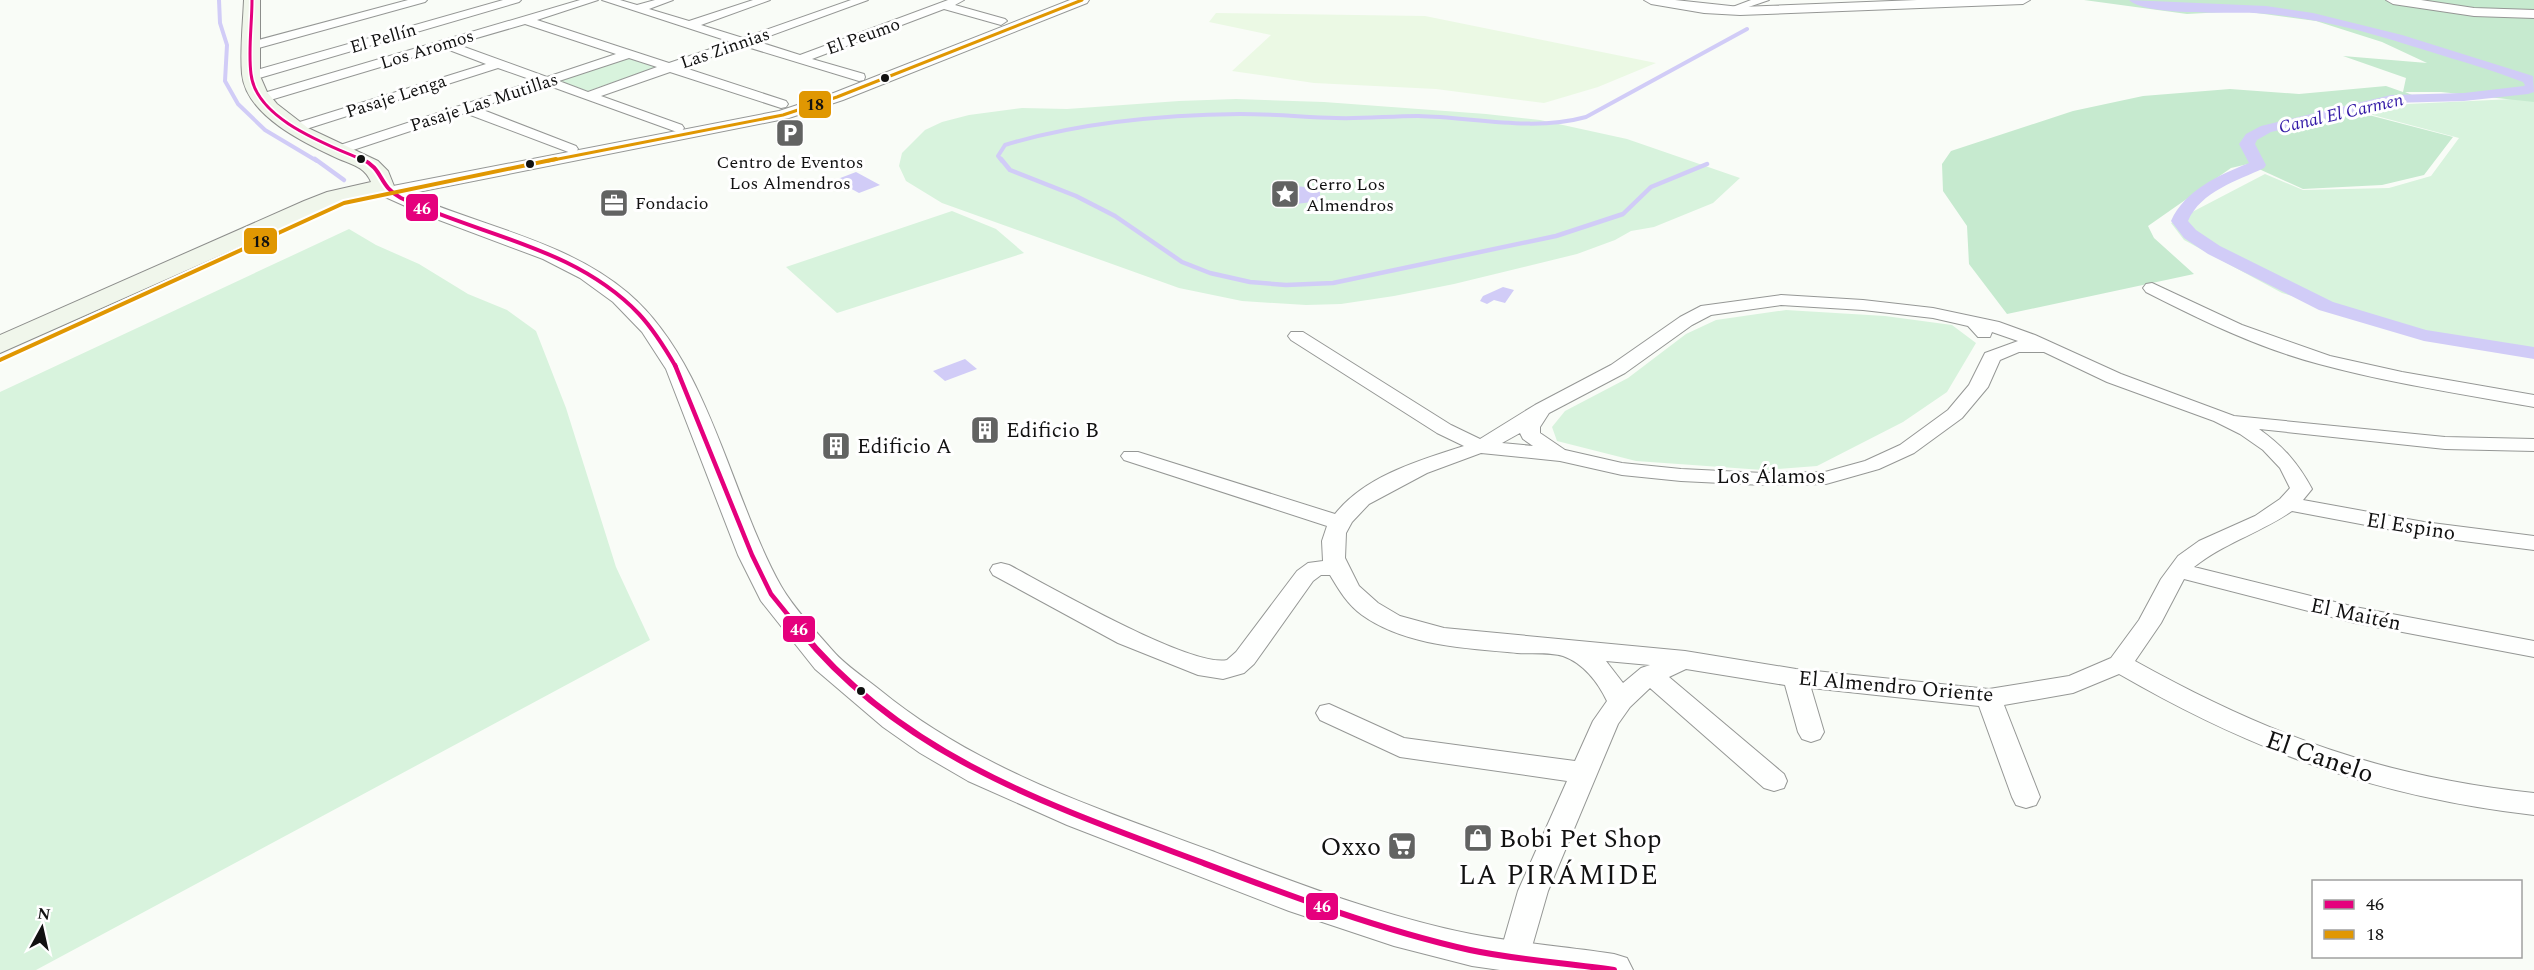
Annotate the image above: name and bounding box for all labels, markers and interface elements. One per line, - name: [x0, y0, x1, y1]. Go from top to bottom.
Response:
- street label: El Peumo: [823, 11, 904, 62]
- street label: El Pellín: [347, 16, 420, 61]
- street label: Las Zinnias: [677, 21, 773, 76]
- street label: Los Aromos: [377, 22, 477, 77]
- street label: Pasaje Las Mutillas: [407, 66, 562, 139]
- street label: Pasaje Lenga: [342, 67, 450, 125]
- unlabelled marker: [879, 72, 891, 84]
- water label: Canal El Carmen: [2276, 86, 2407, 141]
- line badge: 18: [798, 90, 832, 119]
- text: 18: [806, 93, 824, 117]
- parking icon: Centro de Eventos Los Almendros: [774, 117, 806, 149]
- place label: Centro de Eventos Los Almendros: [717, 149, 863, 197]
- unlabelled marker: [355, 153, 367, 165]
- unlabelled marker: [524, 158, 536, 170]
- place label: Cerro Los Almendros: [1306, 171, 1394, 219]
- place icon: Cerro Los Almendros: [1269, 178, 1301, 210]
- office icon: Fondacio: [598, 187, 630, 219]
- place label: Fondacio: [635, 190, 709, 217]
- line badge: 46: [405, 193, 439, 222]
- text: 46: [413, 197, 431, 221]
- line badge: 18: [243, 227, 278, 255]
- text: 18: [252, 230, 270, 254]
- building icon: Edificio B: [969, 414, 1001, 446]
- place label: Edificio B: [1006, 415, 1099, 447]
- building icon: Edificio A: [820, 430, 852, 462]
- place label: Edificio A: [857, 431, 952, 463]
- street label: Los Álamos: [1716, 461, 1826, 493]
- street label: El Espino: [2364, 504, 2458, 550]
- street label: El Maitén: [2308, 590, 2404, 640]
- line badge: 46: [782, 615, 816, 643]
- text: 46: [790, 618, 808, 642]
- street label: El Almendro Oriente: [1797, 663, 1995, 711]
- unlabelled marker: [855, 685, 867, 697]
- street label: El Canelo: [2260, 720, 2379, 794]
- place label: Bobi Pet Shop: [1499, 819, 1662, 859]
- shop icon: Bobi Pet Shop: [1462, 822, 1494, 854]
- place label: Oxxo: [1320, 827, 1381, 867]
- supermarket icon: Oxxo: [1386, 830, 1418, 862]
- district label: LA PIRÁMIDE: [1459, 855, 1659, 897]
- legend: [2312, 880, 2522, 958]
- text: 46: [2366, 891, 2384, 918]
- line badge: 46: [1305, 892, 1339, 921]
- text: 46: [1313, 895, 1331, 919]
- north arrow: [12, 898, 72, 958]
- text: N: [36, 901, 52, 927]
- text: 18: [2366, 921, 2384, 948]

